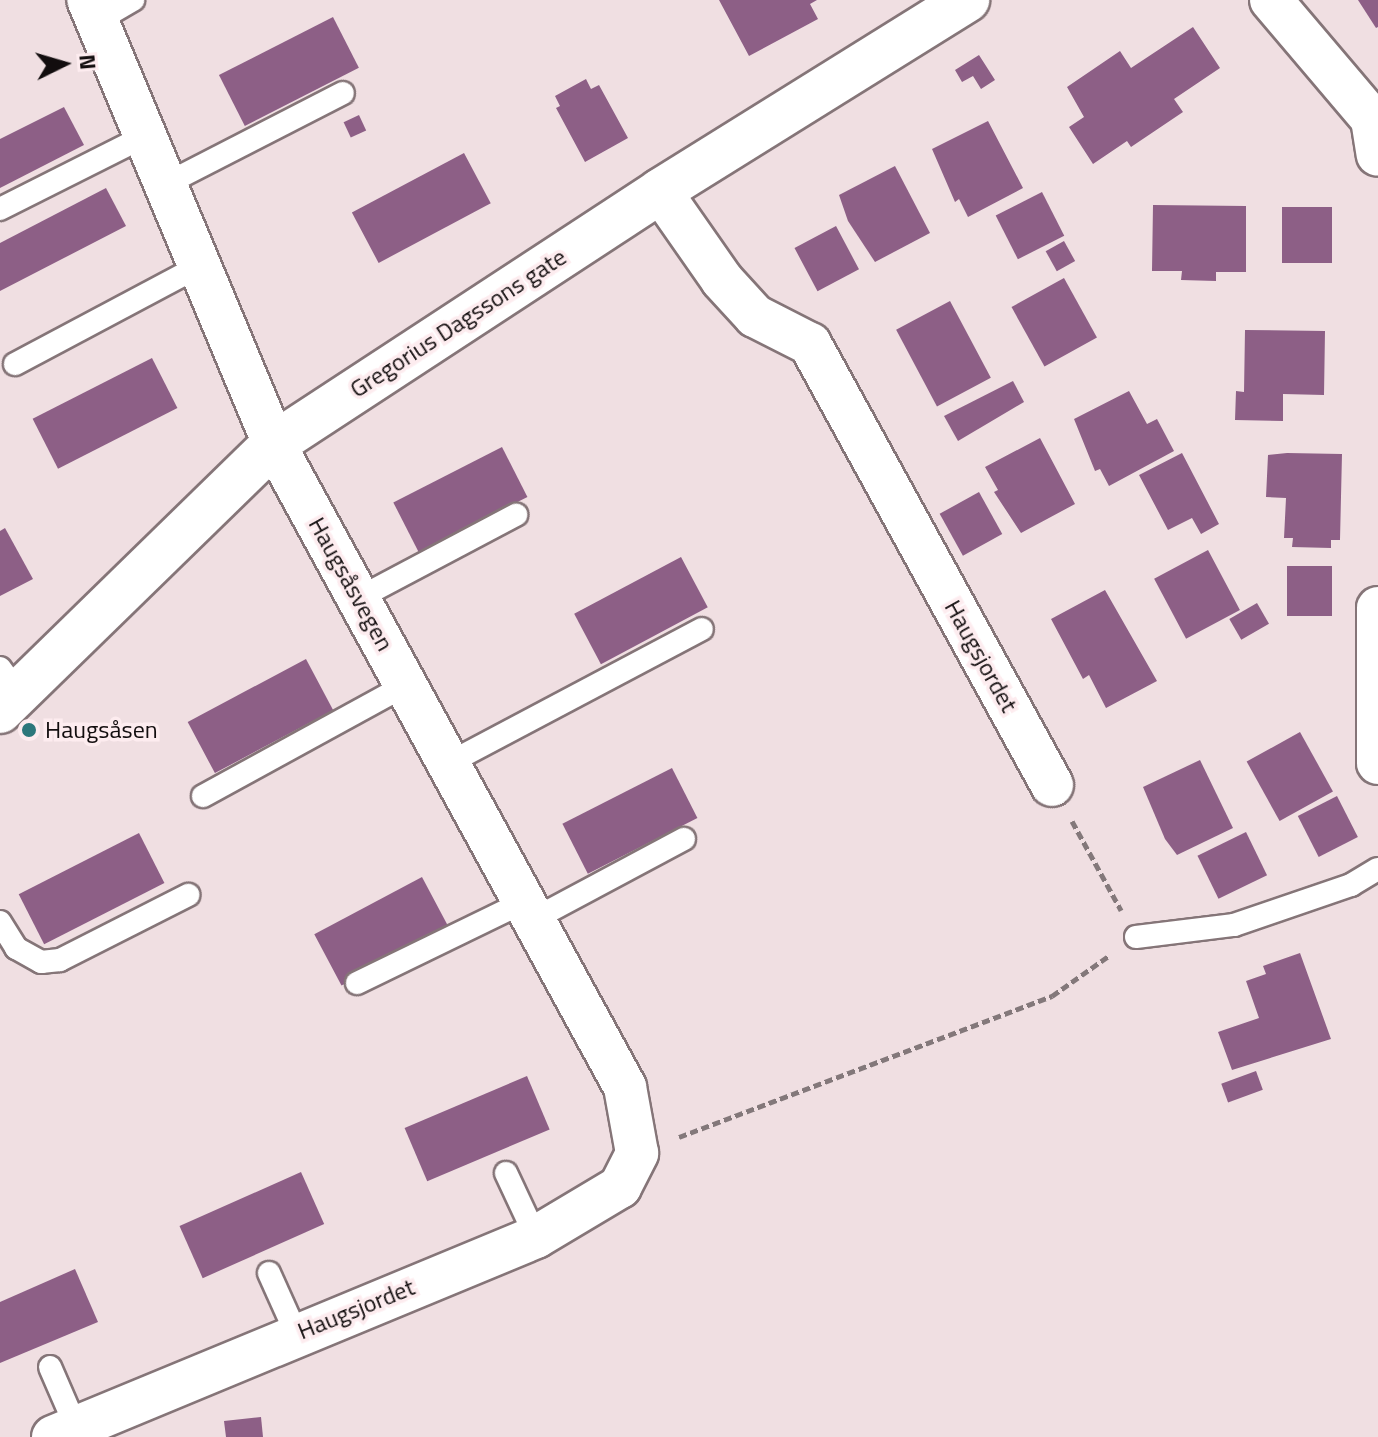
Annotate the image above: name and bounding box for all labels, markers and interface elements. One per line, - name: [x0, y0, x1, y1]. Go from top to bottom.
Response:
- north arrow: [24, 24, 104, 104]
- text: N: [70, 53, 106, 71]
- street label: Gregorius Dagssons gate: [345, 242, 571, 404]
- street label: Haugsåsvegen: [302, 512, 400, 656]
- street label: Haugsjordet: [938, 595, 1024, 717]
- place label: Haugsåsen: [45, 716, 158, 744]
- marker: Haugsåsen: [20, 721, 38, 739]
- street label: Haugsjordet: [293, 1273, 419, 1345]

